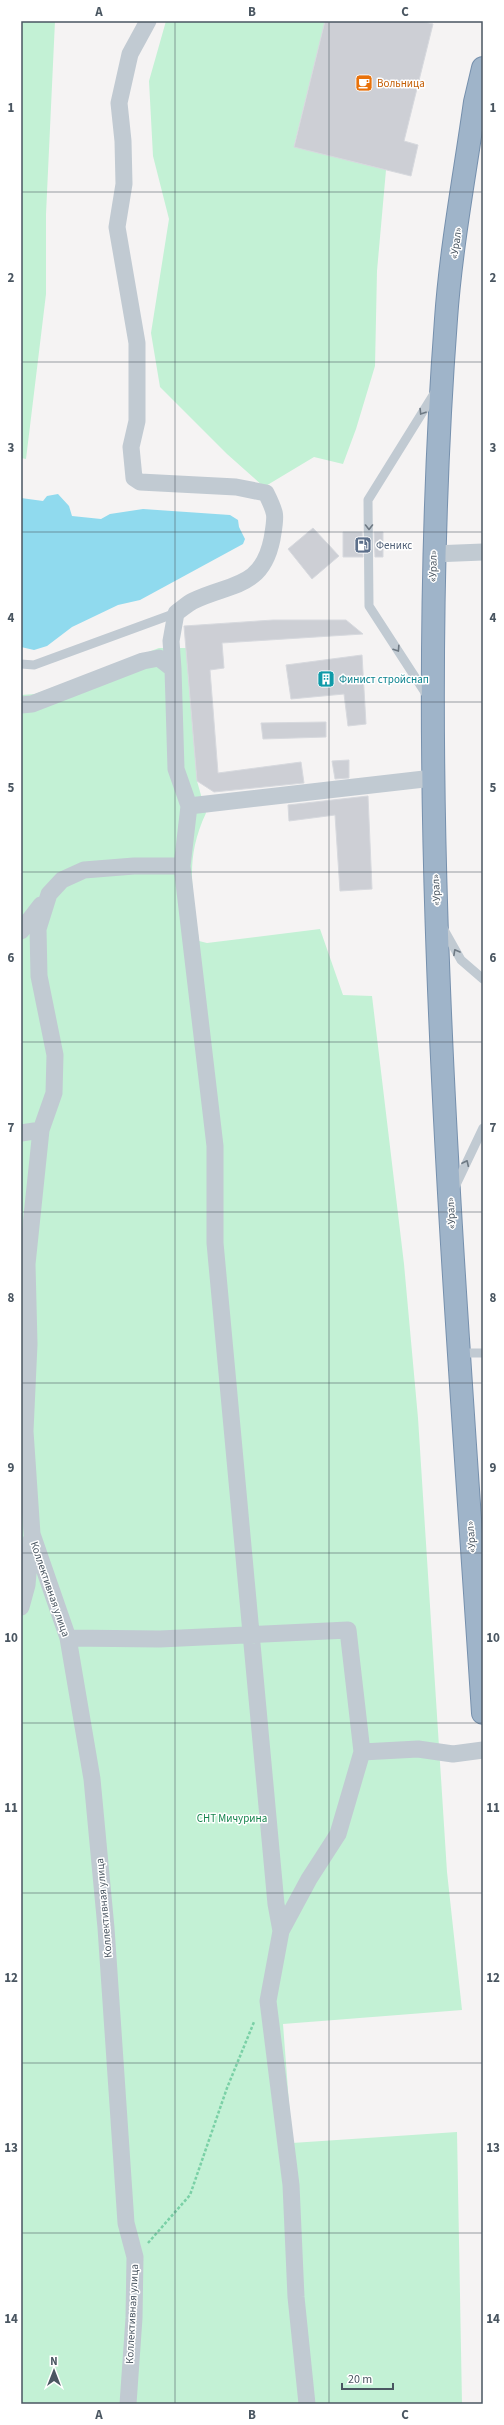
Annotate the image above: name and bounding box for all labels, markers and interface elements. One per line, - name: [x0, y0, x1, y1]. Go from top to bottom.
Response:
- text: A: [94, 3, 103, 21]
- text: B: [248, 3, 256, 21]
- text: C: [401, 3, 409, 21]
- cafe icon: Вольница: [354, 73, 374, 93]
- place label: Вольница: [377, 76, 425, 91]
- text: 1: [8, 99, 15, 117]
- text: 1: [490, 99, 497, 117]
- street label: «Урал»: [446, 226, 466, 260]
- text: 2: [8, 269, 15, 287]
- text: 2: [490, 269, 497, 287]
- one-way arrow: [420, 408, 427, 415]
- text: 3: [8, 439, 15, 457]
- text: 3: [490, 439, 497, 457]
- one-way arrow: [365, 524, 373, 530]
- fuel station icon: Феникс: [353, 535, 373, 555]
- place label: Феникс: [376, 538, 412, 553]
- street label: «Урал»: [425, 550, 441, 582]
- text: 4: [8, 609, 15, 627]
- text: 4: [490, 609, 497, 627]
- one-way arrow: [392, 645, 400, 652]
- building icon: Финист стройснап: [316, 669, 336, 689]
- place label: Финист стройснап: [339, 672, 429, 687]
- text: 5: [8, 779, 15, 797]
- text: 5: [490, 779, 497, 797]
- street label: «Урал»: [428, 874, 444, 906]
- text: 6: [8, 949, 15, 967]
- one-way arrow: [453, 949, 461, 956]
- text: 6: [490, 949, 497, 967]
- text: 7: [8, 1119, 15, 1137]
- text: 7: [490, 1119, 497, 1137]
- one-way arrow: [461, 1160, 469, 1167]
- street label: «Урал»: [443, 1196, 459, 1229]
- text: 8: [8, 1289, 15, 1307]
- text: 8: [490, 1289, 497, 1307]
- text: 9: [8, 1459, 15, 1477]
- text: 9: [490, 1459, 497, 1477]
- street label: «Урал»: [462, 1520, 480, 1553]
- street label: Коллективная улица: [27, 1539, 73, 1639]
- text: 10: [4, 1629, 18, 1647]
- text: 10: [486, 1629, 500, 1647]
- text: 11: [4, 1799, 18, 1817]
- text: 11: [486, 1799, 500, 1817]
- park label: СНТ Мичурина: [197, 1811, 267, 1826]
- street label: Коллективная улица: [92, 1858, 116, 1958]
- text: 12: [4, 1969, 18, 1987]
- text: 12: [486, 1969, 500, 1987]
- text: 13: [4, 2139, 18, 2157]
- text: 13: [486, 2139, 500, 2157]
- street label: Коллективная улица: [122, 2264, 142, 2364]
- text: 14: [4, 2310, 18, 2328]
- text: 14: [486, 2310, 500, 2328]
- north arrow: [34, 2351, 74, 2391]
- text: N: [50, 2354, 58, 2369]
- scale bar: [342, 2365, 393, 2391]
- text: 20 m: [348, 2371, 372, 2388]
- text: A: [94, 2406, 103, 2424]
- text: B: [248, 2406, 256, 2424]
- text: C: [401, 2406, 409, 2424]

